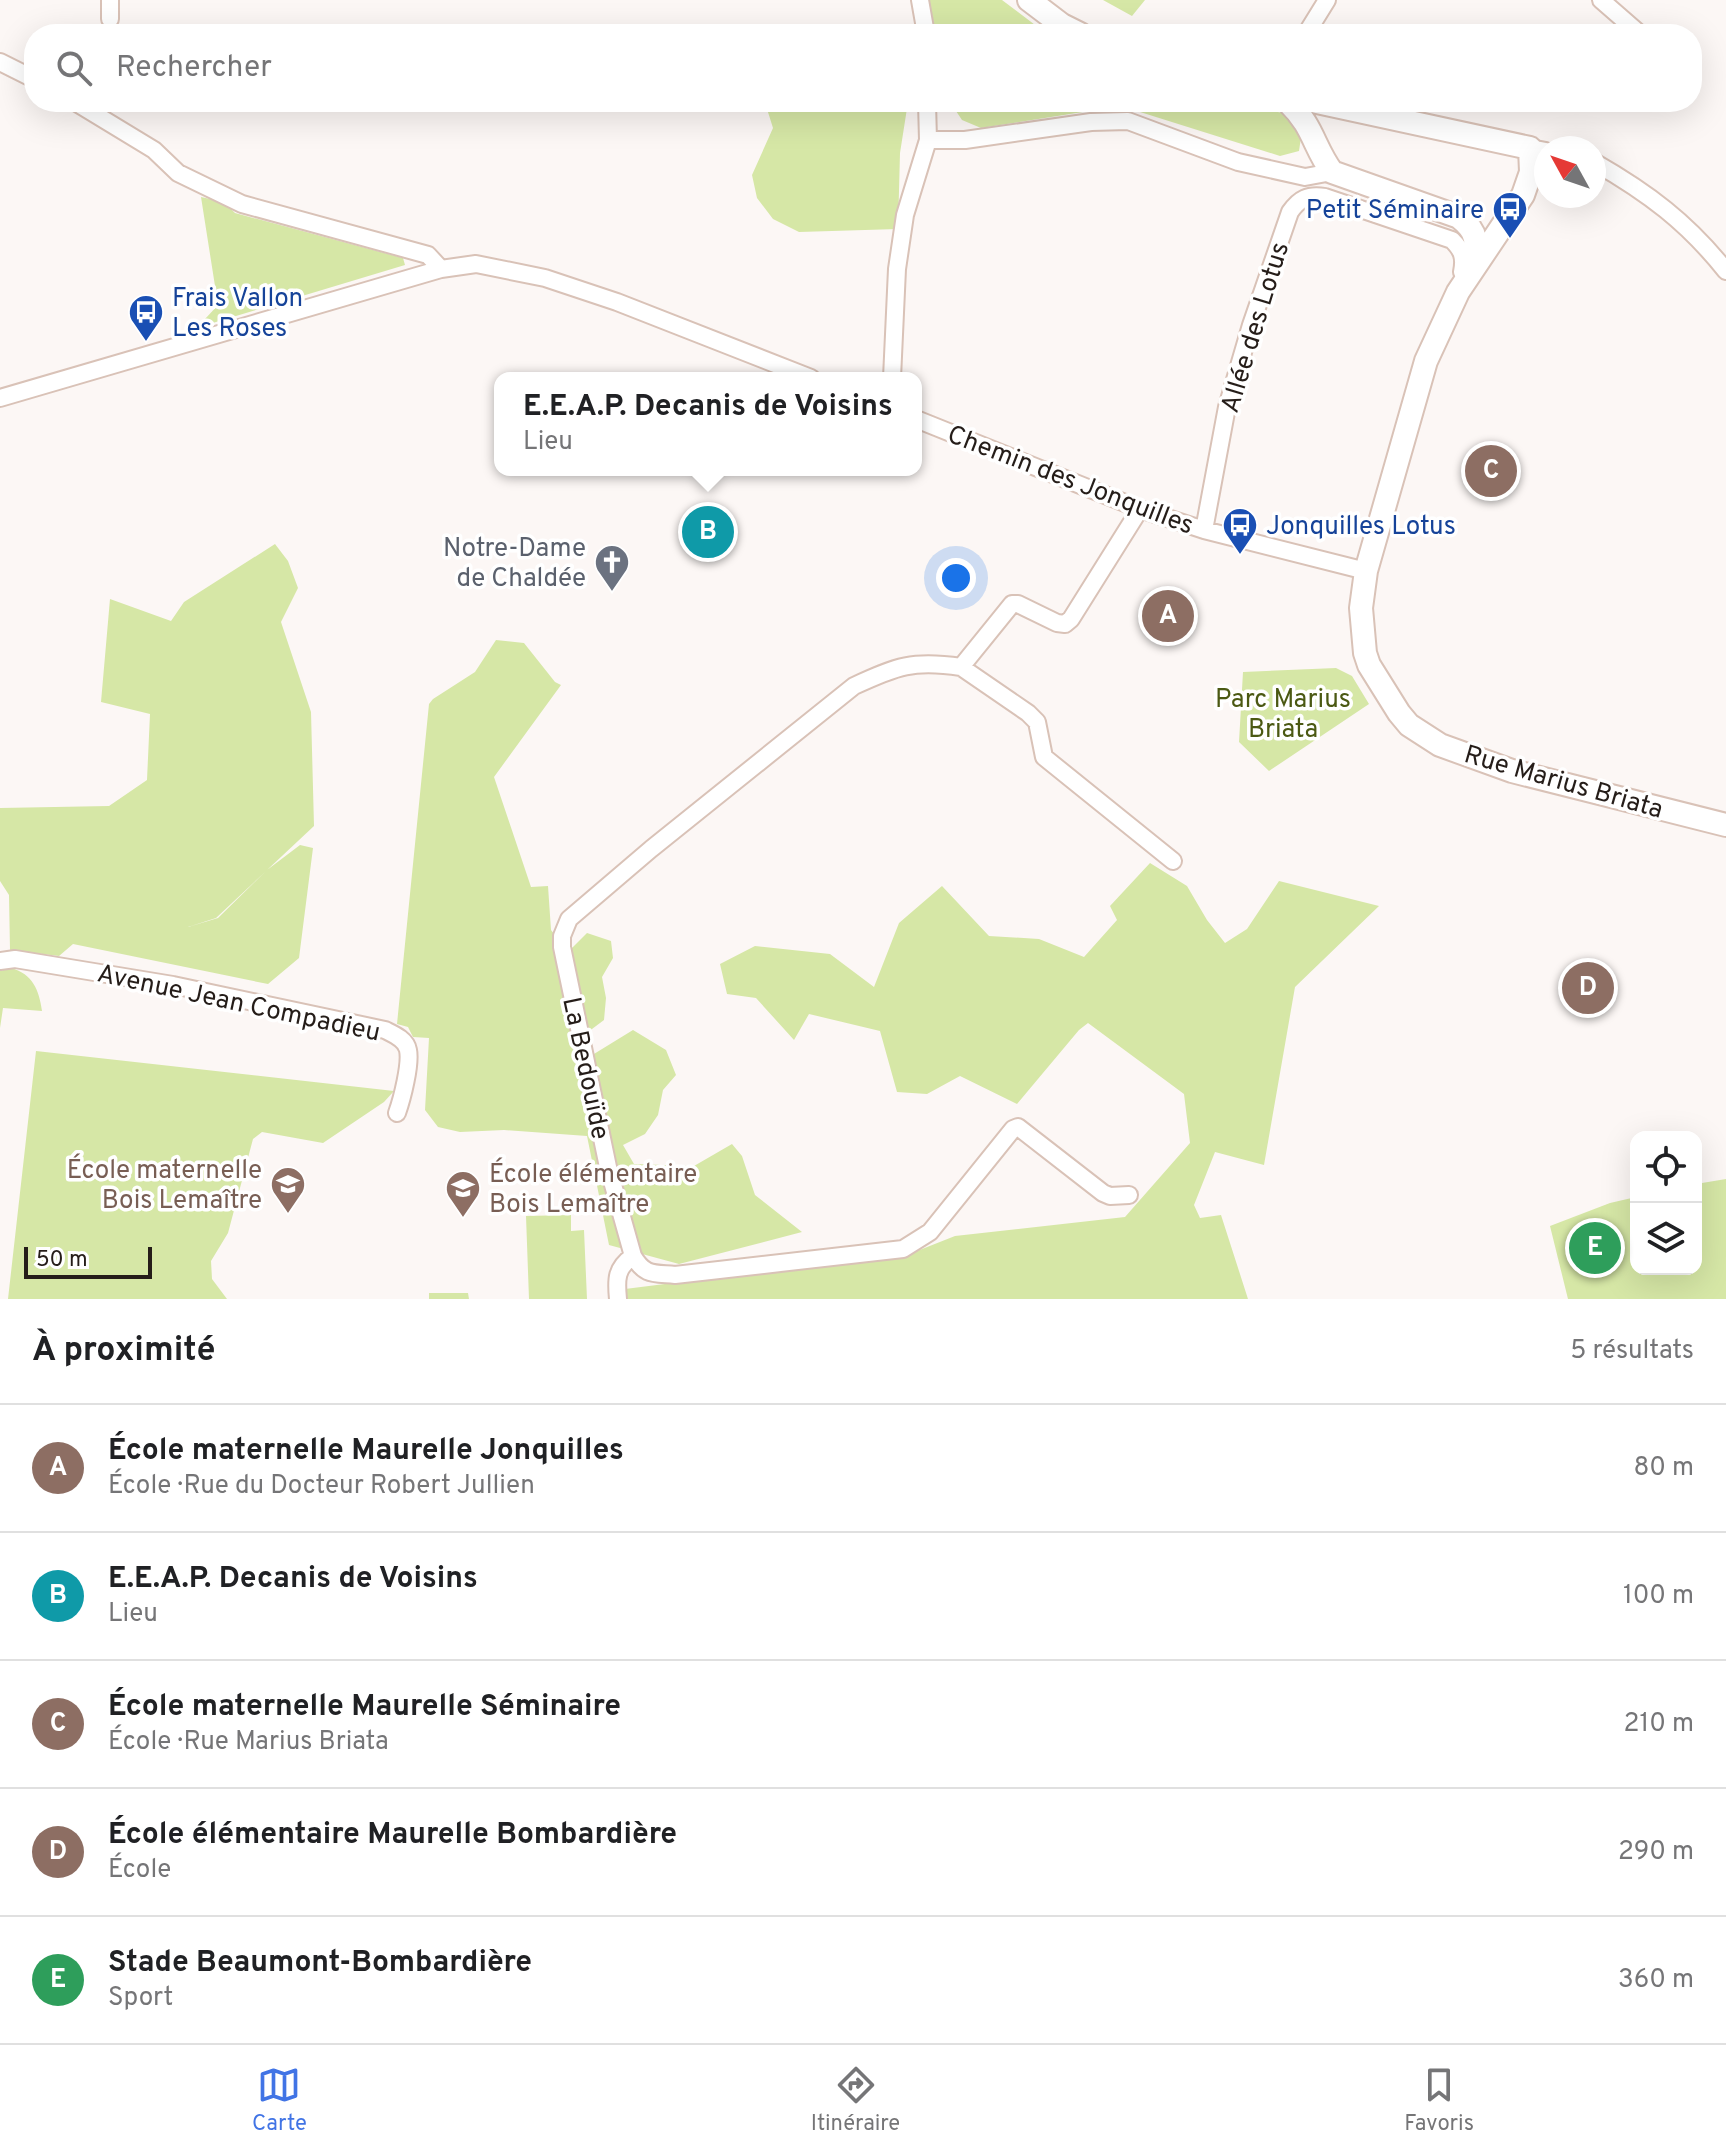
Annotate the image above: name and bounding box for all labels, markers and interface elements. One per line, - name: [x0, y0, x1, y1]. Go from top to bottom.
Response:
- search box: [24, 24, 1702, 112]
- icon: search: [52, 46, 96, 90]
- text: Rechercher: [116, 50, 272, 87]
- north arrow: [1534, 136, 1606, 208]
- bus stop icon: Petit Séminaire: [1491, 190, 1529, 240]
- place label: Petit Séminaire: [1306, 195, 1484, 228]
- street label: Allée des Lotus: [1215, 238, 1298, 417]
- place label: Frais Vallon Les Roses: [172, 283, 303, 346]
- bus stop icon: Frais Vallon Les Roses: [127, 293, 165, 343]
- popup: [494, 372, 922, 476]
- text: E.E.A.P. Decanis de Voisins: [523, 389, 893, 426]
- street label: Chemin des Jonquilles: [942, 419, 1198, 544]
- text: Lieu: [523, 426, 573, 459]
- pin: C: [1465, 441, 1517, 501]
- pin: B: [682, 502, 734, 562]
- bus stop icon: Jonquilles Lotus: [1221, 506, 1259, 556]
- place label: Jonquilles Lotus: [1266, 511, 1456, 544]
- place label: Notre-Dame de Chaldée: [443, 533, 586, 596]
- church icon: Notre-Dame de Chaldée: [593, 543, 631, 593]
- your location: [936, 558, 976, 598]
- pin: A: [1142, 586, 1194, 646]
- park label: Parc Marius Briata: [1215, 684, 1351, 747]
- street label: Rue Marius Briata: [1460, 739, 1667, 828]
- street label: Avenue Jean Compadieu: [94, 958, 383, 1051]
- pin: D: [1562, 958, 1614, 1018]
- street label: La Bedouïde: [553, 994, 616, 1143]
- map controls: [1630, 1131, 1702, 1275]
- button: locate: [1630, 1131, 1702, 1203]
- place label: École maternelle Bois Lemaître: [67, 1153, 262, 1218]
- place label: École élémentaire Bois Lemaître: [489, 1157, 697, 1222]
- school or university icon: École maternelle Bois Lemaître: [269, 1165, 307, 1215]
- school or university icon: École élémentaire Bois Lemaître: [444, 1169, 482, 1219]
- button: layers: [1630, 1203, 1702, 1275]
- pin: E: [1569, 1218, 1621, 1278]
- scale bar: [24, 1243, 152, 1279]
- text: 50 m: [36, 1247, 88, 1274]
- text: À proximité: [32, 1330, 215, 1373]
- text: 5 résultats: [1570, 1335, 1694, 1368]
- text: École maternelle Maurelle Jonquilles: [108, 1433, 624, 1470]
- text: A: [49, 1452, 67, 1485]
- text: 80 m: [1634, 1452, 1694, 1485]
- text: École · Rue du Docteur Robert Jullien: [108, 1470, 535, 1503]
- text: E.E.A.P. Decanis de Voisins: [108, 1561, 478, 1598]
- text: B: [49, 1580, 67, 1613]
- text: 100 m: [1623, 1580, 1694, 1613]
- text: Lieu: [108, 1598, 158, 1631]
- text: École maternelle Maurelle Séminaire: [108, 1689, 621, 1726]
- text: C: [50, 1708, 66, 1741]
- text: 210 m: [1624, 1708, 1694, 1741]
- text: École · Rue Marius Briata: [108, 1726, 389, 1759]
- text: École élémentaire Maurelle Bombardière: [108, 1817, 677, 1854]
- text: D: [49, 1836, 67, 1869]
- text: 290 m: [1618, 1836, 1694, 1869]
- text: École: [108, 1854, 171, 1887]
- text: Stade Beaumont-Bombardière: [108, 1945, 532, 1982]
- text: E: [50, 1964, 66, 1997]
- text: 360 m: [1618, 1964, 1694, 1997]
- text: Sport: [108, 1982, 173, 2015]
- tab: Carte: [252, 2063, 307, 2138]
- tab: Itinéraire: [811, 2063, 900, 2138]
- tab: Favoris: [1404, 2063, 1474, 2138]

